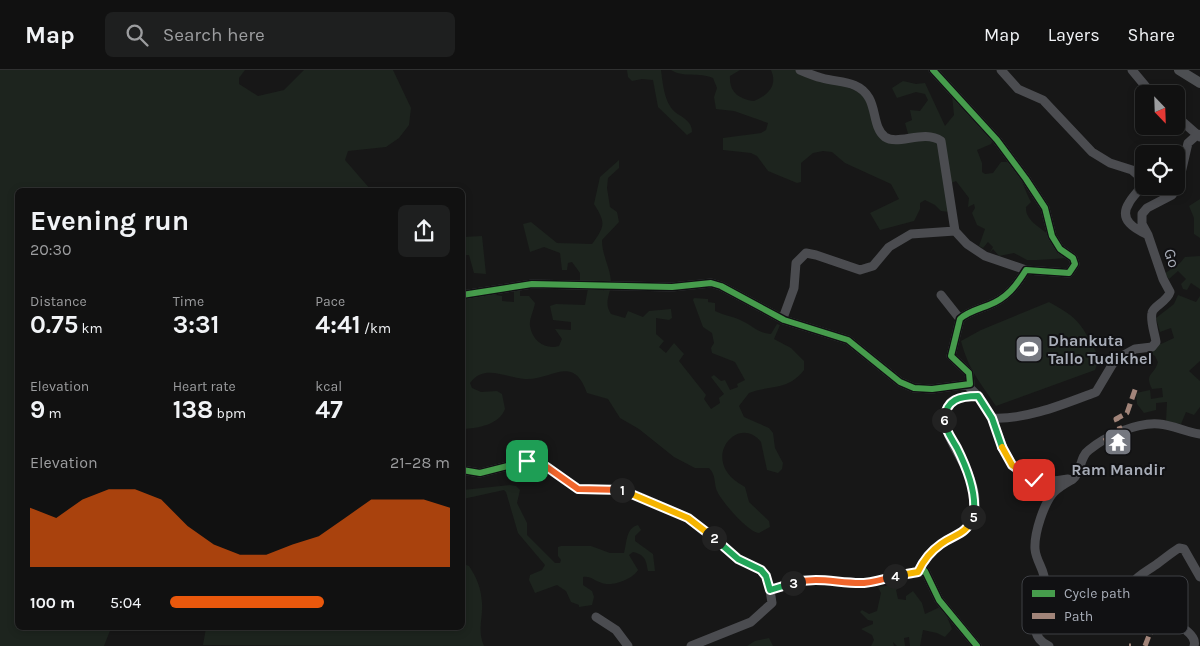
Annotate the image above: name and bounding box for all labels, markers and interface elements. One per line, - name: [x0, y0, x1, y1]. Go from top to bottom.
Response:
- search box: [105, 12, 455, 57]
- text: Map: [25, 21, 75, 49]
- icon: search: [123, 21, 151, 49]
- text: Search here: [163, 24, 265, 46]
- text: Map: [984, 24, 1020, 46]
- text: Layers: [1048, 24, 1100, 46]
- text: Share: [1128, 24, 1175, 46]
- north arrow: [1135, 85, 1185, 135]
- map controls: [1135, 85, 1185, 195]
- button: locate: [1135, 145, 1185, 195]
- text: Evening run: [30, 204, 189, 237]
- button: share: [398, 205, 450, 257]
- text: 20:30: [30, 240, 71, 259]
- street label: Go: [1160, 246, 1184, 270]
- text: Distance: [30, 293, 87, 310]
- text: Time: [173, 293, 204, 310]
- text: Pace: [315, 293, 345, 310]
- text: 0.75: [30, 310, 78, 339]
- text: 3:31: [173, 310, 219, 339]
- text: 4:41: [315, 310, 361, 339]
- text: km: [78, 320, 103, 337]
- text: /km: [361, 320, 391, 337]
- place label: Dhankuta Tallo Tudikhel: [1048, 331, 1152, 368]
- sports icon: Dhankuta Tallo Tudikhel: [1014, 334, 1044, 364]
- text: Elevation: [30, 378, 89, 395]
- text: Heart rate: [173, 378, 236, 395]
- text: kcal: [315, 378, 342, 395]
- text: 9: [30, 395, 45, 424]
- text: 138: [173, 395, 213, 424]
- text: 47: [315, 395, 343, 424]
- text: m: [45, 405, 62, 422]
- text: bpm: [213, 405, 246, 422]
- pin: 6: [932, 408, 956, 432]
- text: 6: [940, 412, 949, 429]
- temple icon: Ram Mandir: [1103, 427, 1133, 457]
- pin: [506, 440, 548, 482]
- icon: arrive: [513, 447, 541, 475]
- text: Elevation: [30, 453, 98, 472]
- text: 21–28 m: [390, 453, 450, 472]
- pin: [1013, 459, 1055, 501]
- place label: Ram Mandir: [1071, 460, 1165, 479]
- icon: check: [1020, 466, 1048, 494]
- pin: 1: [610, 478, 634, 502]
- text: 1: [620, 482, 625, 499]
- pin: 5: [960, 504, 986, 530]
- text: 5: [969, 509, 978, 526]
- pin: 2: [702, 526, 726, 550]
- text: 2: [710, 530, 719, 547]
- pin: 4: [882, 564, 908, 588]
- text: 4: [891, 568, 900, 585]
- pin: 3: [780, 570, 806, 596]
- text: 3: [789, 575, 798, 592]
- legend: [1022, 576, 1188, 634]
- text: Cycle path: [1064, 585, 1130, 602]
- text: 100 m: [30, 593, 75, 612]
- text: 5:04: [110, 593, 141, 612]
- text: Path: [1064, 608, 1093, 625]

